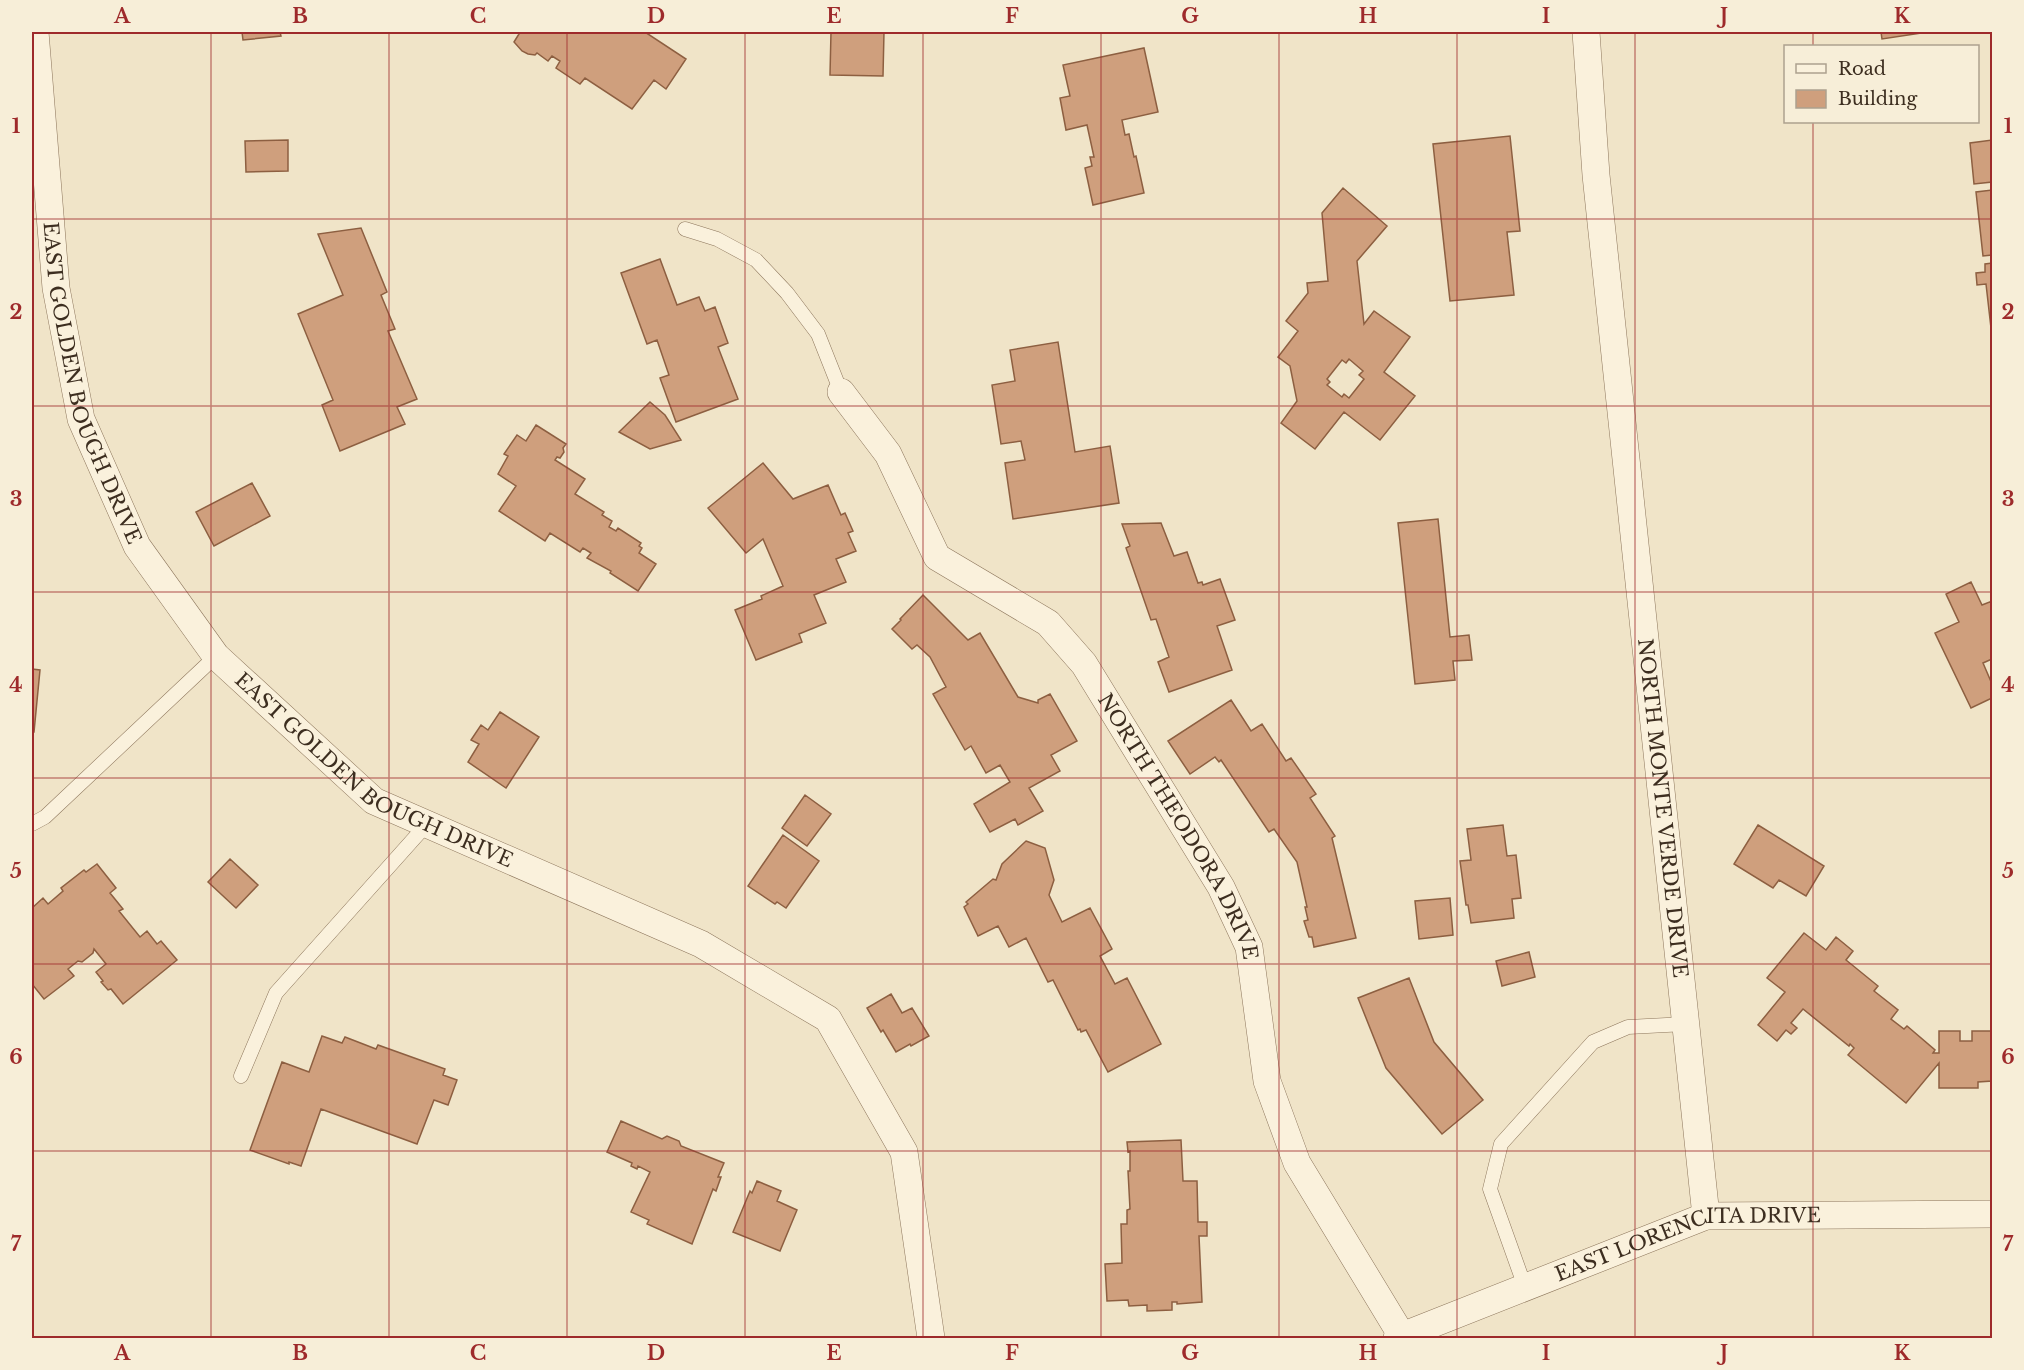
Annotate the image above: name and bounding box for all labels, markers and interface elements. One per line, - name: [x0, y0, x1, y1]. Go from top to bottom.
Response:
- text: A: [113, 4, 131, 28]
- text: B: [292, 4, 308, 28]
- text: C: [470, 4, 486, 28]
- text: D: [647, 4, 665, 28]
- text: E: [826, 4, 842, 28]
- text: F: [1005, 4, 1019, 28]
- text: G: [1181, 4, 1199, 28]
- text: H: [1359, 4, 1378, 28]
- text: I: [1542, 4, 1550, 28]
- text: J: [1716, 4, 1728, 28]
- text: K: [1894, 4, 1911, 28]
- legend: [1784, 45, 1979, 123]
- text: Road: [1838, 58, 1886, 80]
- text: Building: [1838, 88, 1917, 110]
- text: 1: [12, 114, 21, 138]
- text: 1: [2004, 114, 2013, 138]
- street label: EAST GOLDEN BOUGH DRIVE: [39, 221, 147, 548]
- text: 2: [9, 300, 23, 324]
- text: 2: [2001, 300, 2015, 324]
- text: 3: [10, 487, 22, 511]
- text: 3: [2002, 487, 2014, 511]
- street label: NORTH MONTE VERDE DRIVE: [1633, 637, 1693, 979]
- street label: EAST GOLDEN BOUGH DRIVE: [230, 668, 517, 872]
- text: 4: [9, 673, 23, 697]
- text: 4: [2001, 673, 2015, 697]
- street label: NORTH THEODORA DRIVE: [1093, 689, 1263, 961]
- text: 5: [10, 859, 22, 883]
- text: 5: [2002, 859, 2014, 883]
- text: 6: [9, 1045, 23, 1069]
- text: 6: [2001, 1045, 2015, 1069]
- street label: EAST LORENCITA DRIVE: [1552, 1203, 1821, 1286]
- text: 7: [11, 1232, 22, 1256]
- text: 7: [2003, 1232, 2014, 1256]
- text: A: [113, 1341, 131, 1365]
- text: B: [292, 1341, 308, 1365]
- text: C: [470, 1341, 486, 1365]
- text: D: [647, 1341, 665, 1365]
- text: E: [826, 1341, 842, 1365]
- text: F: [1005, 1341, 1019, 1365]
- text: G: [1181, 1341, 1199, 1365]
- text: H: [1359, 1341, 1378, 1365]
- text: I: [1542, 1341, 1550, 1365]
- text: J: [1716, 1341, 1728, 1365]
- text: K: [1894, 1341, 1911, 1365]

